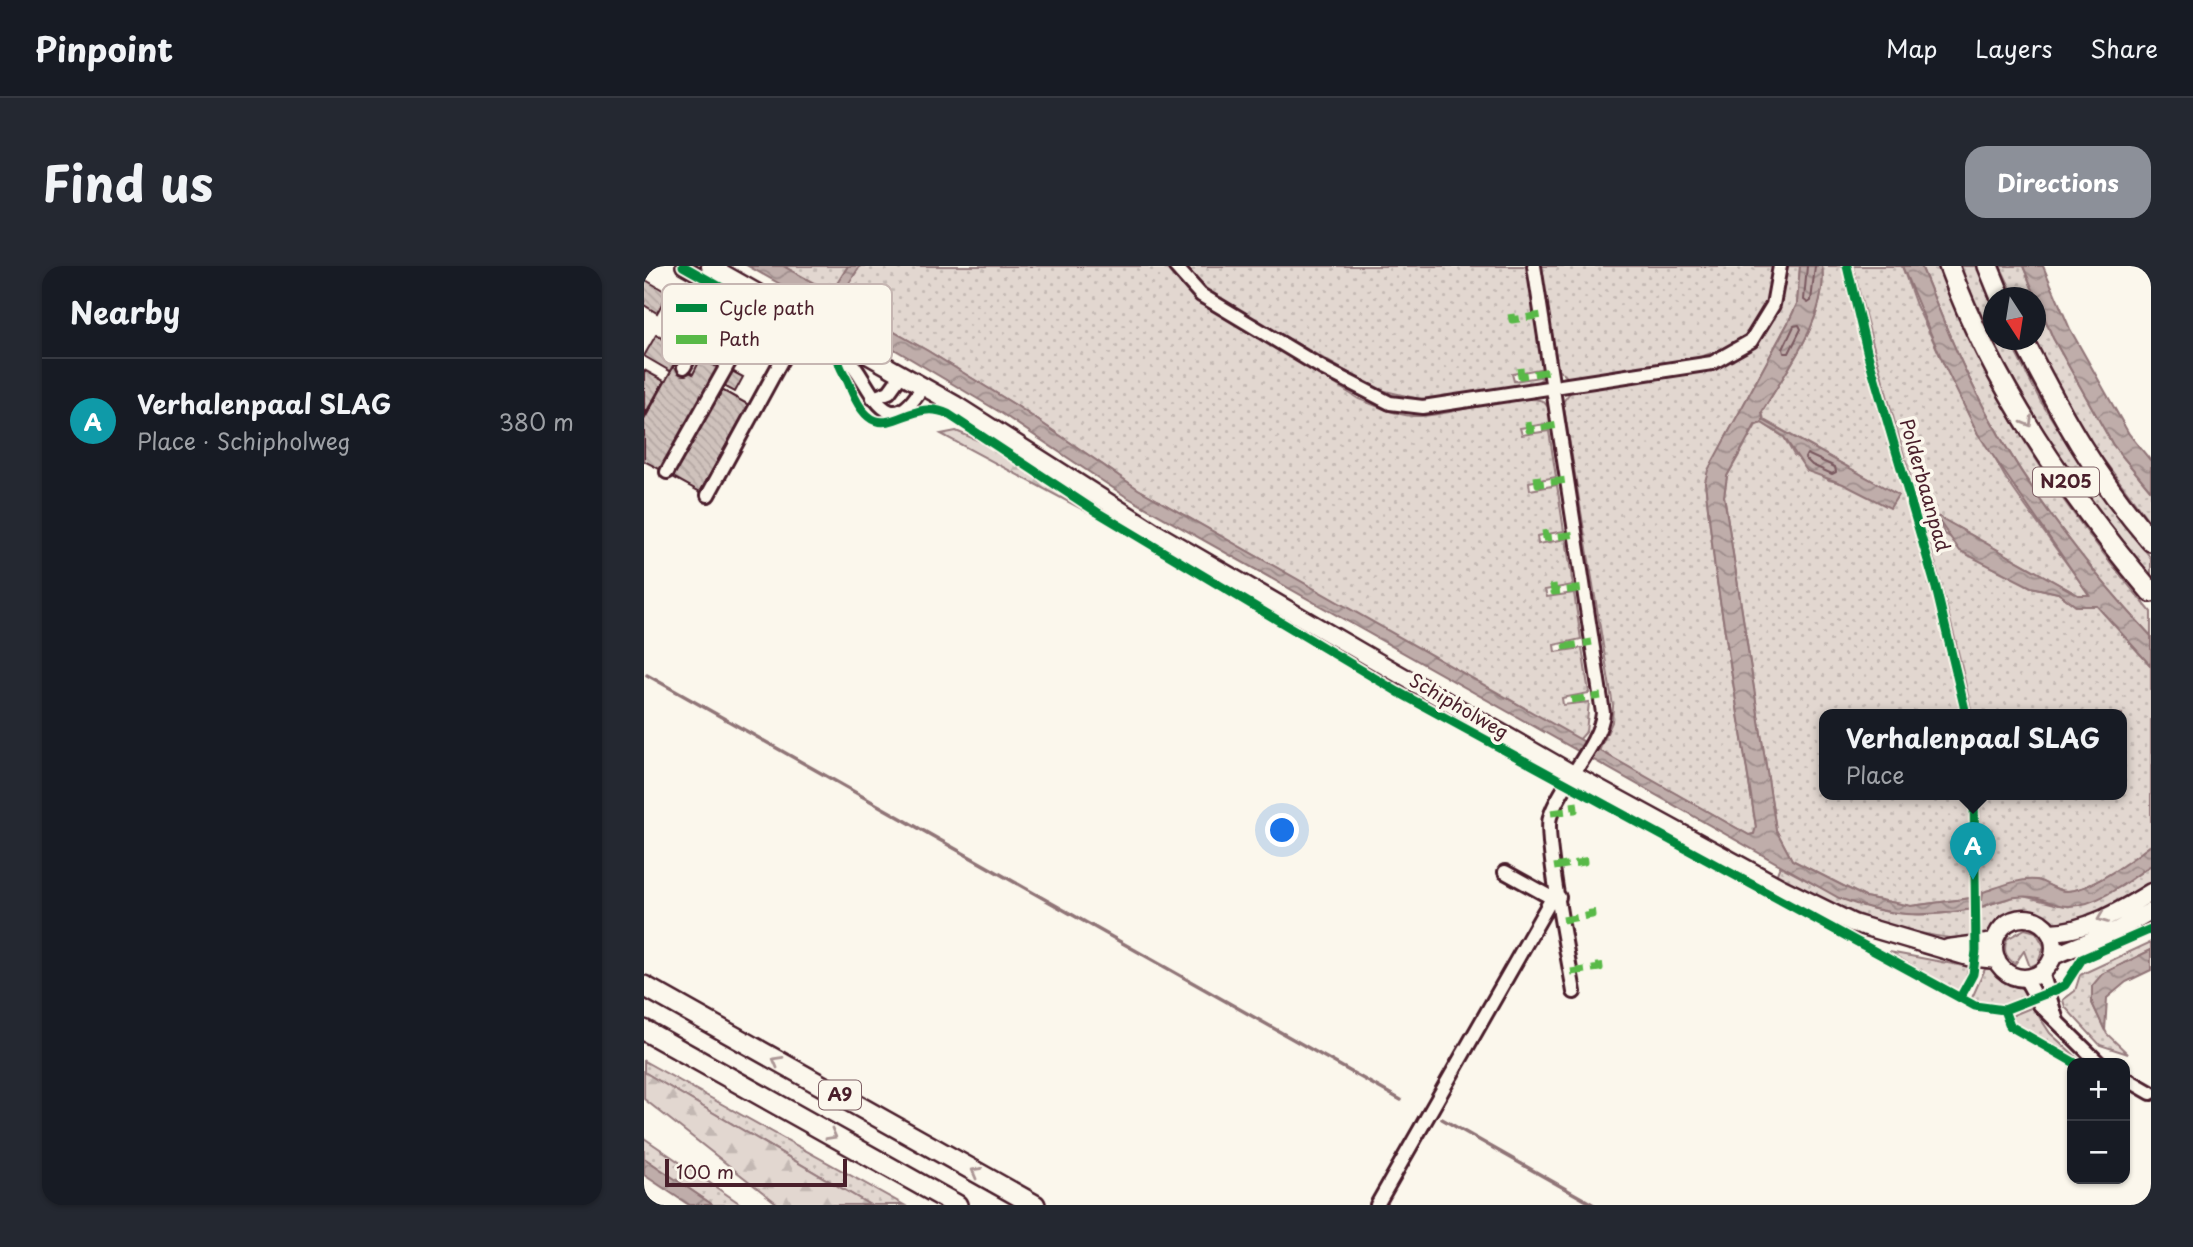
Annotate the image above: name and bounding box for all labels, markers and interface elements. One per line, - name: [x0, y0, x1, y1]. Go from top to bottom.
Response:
- text: Pinpoint: [35, 23, 173, 73]
- text: Map: [1886, 30, 1937, 66]
- text: Layers: [1975, 30, 2052, 66]
- text: Share: [2090, 30, 2158, 66]
- text: Find us: [42, 145, 213, 219]
- button: Directions: [1965, 146, 2151, 218]
- legend: [662, 284, 892, 364]
- north arrow: [1983, 287, 2046, 350]
- text: Nearby: [70, 289, 180, 334]
- text: Cycle path: [719, 293, 815, 321]
- text: Path: [719, 324, 760, 352]
- text: Verhalenpaal SLAG: [137, 384, 392, 423]
- text: A: [84, 404, 102, 439]
- text: 380 m: [499, 404, 574, 439]
- street label: Polderbaanpad: [1894, 415, 1958, 555]
- one-way arrow: [2020, 415, 2033, 428]
- text: Place · Schipholweg: [137, 423, 351, 458]
- road number: N205: [2033, 468, 2099, 496]
- street label: Schipholweg: [1405, 665, 1514, 745]
- popup: [1819, 709, 2127, 800]
- text: Verhalenpaal SLAG: [1846, 718, 2100, 757]
- text: Place: [1846, 757, 1904, 792]
- your location: [1265, 813, 1299, 847]
- pin: A: [1950, 822, 1996, 880]
- one-way arrow: [2097, 909, 2109, 923]
- one-way arrow: [772, 1055, 784, 1069]
- map controls: [2067, 1058, 2130, 1184]
- button: +: [2067, 1058, 2130, 1121]
- road number: A9: [819, 1080, 861, 1110]
- button: −: [2067, 1121, 2130, 1184]
- one-way arrow: [824, 1127, 837, 1140]
- scale bar: [665, 1156, 847, 1188]
- text: 100 m: [676, 1157, 734, 1185]
- one-way arrow: [970, 1167, 983, 1180]

